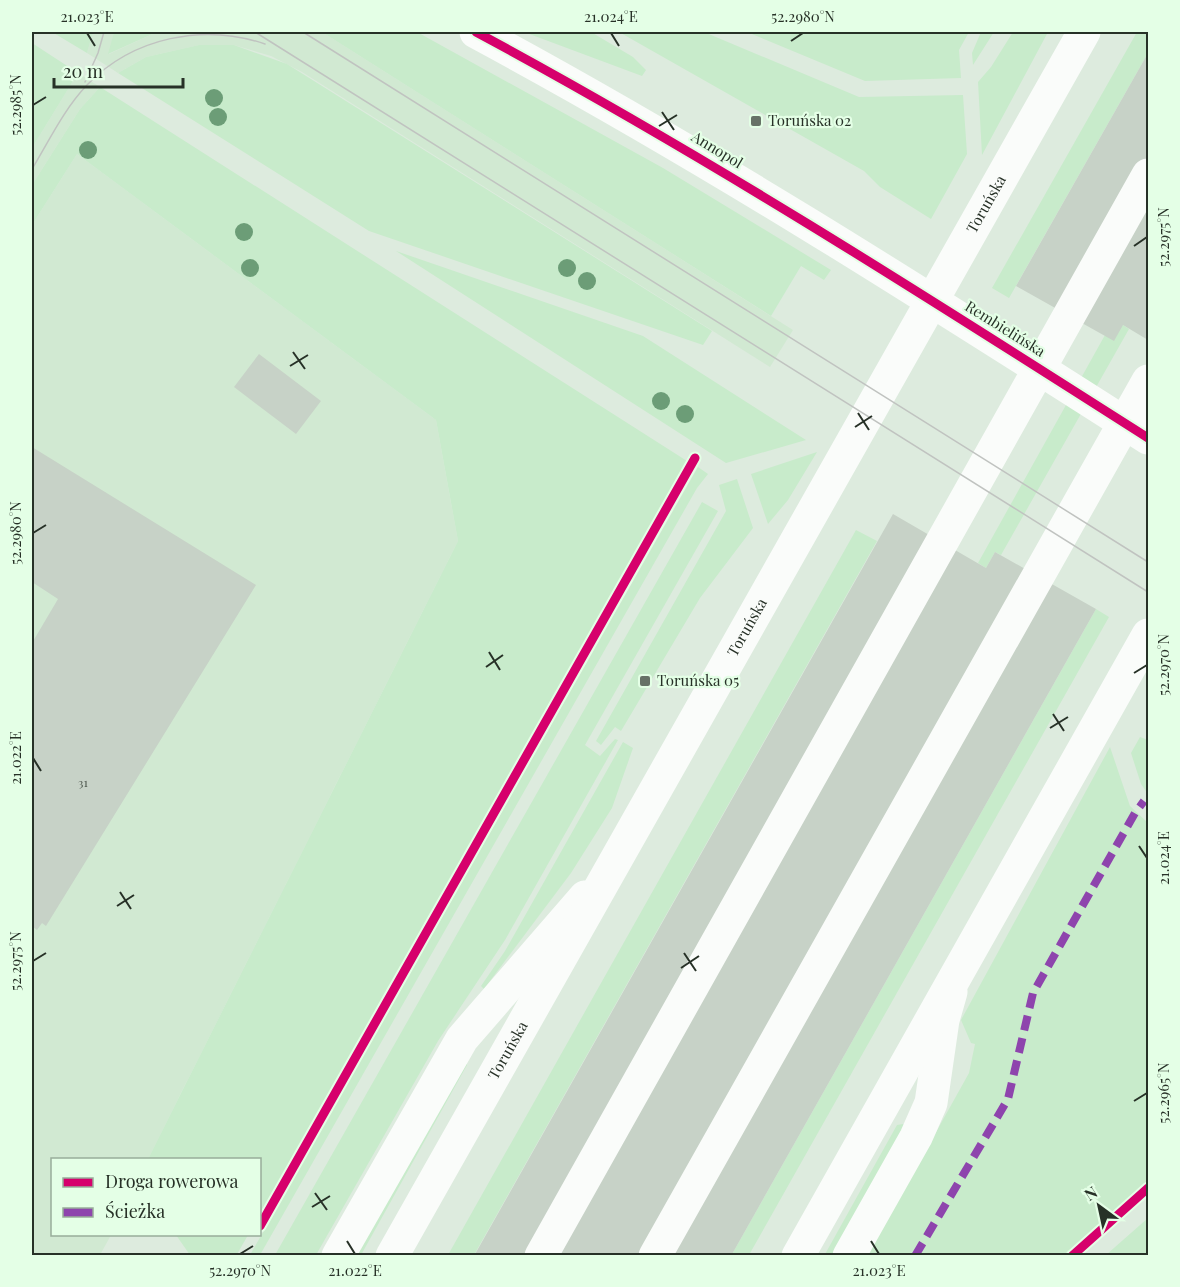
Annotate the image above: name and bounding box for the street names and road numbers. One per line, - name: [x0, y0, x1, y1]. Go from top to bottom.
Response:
- street label: Annopol: [687, 125, 747, 172]
- street label: Toruńska: [961, 171, 1010, 237]
- street label: Rembielińska: [962, 296, 1050, 361]
- street label: Toruńska: [722, 594, 771, 660]
- street label: Toruńska: [483, 1017, 532, 1083]

